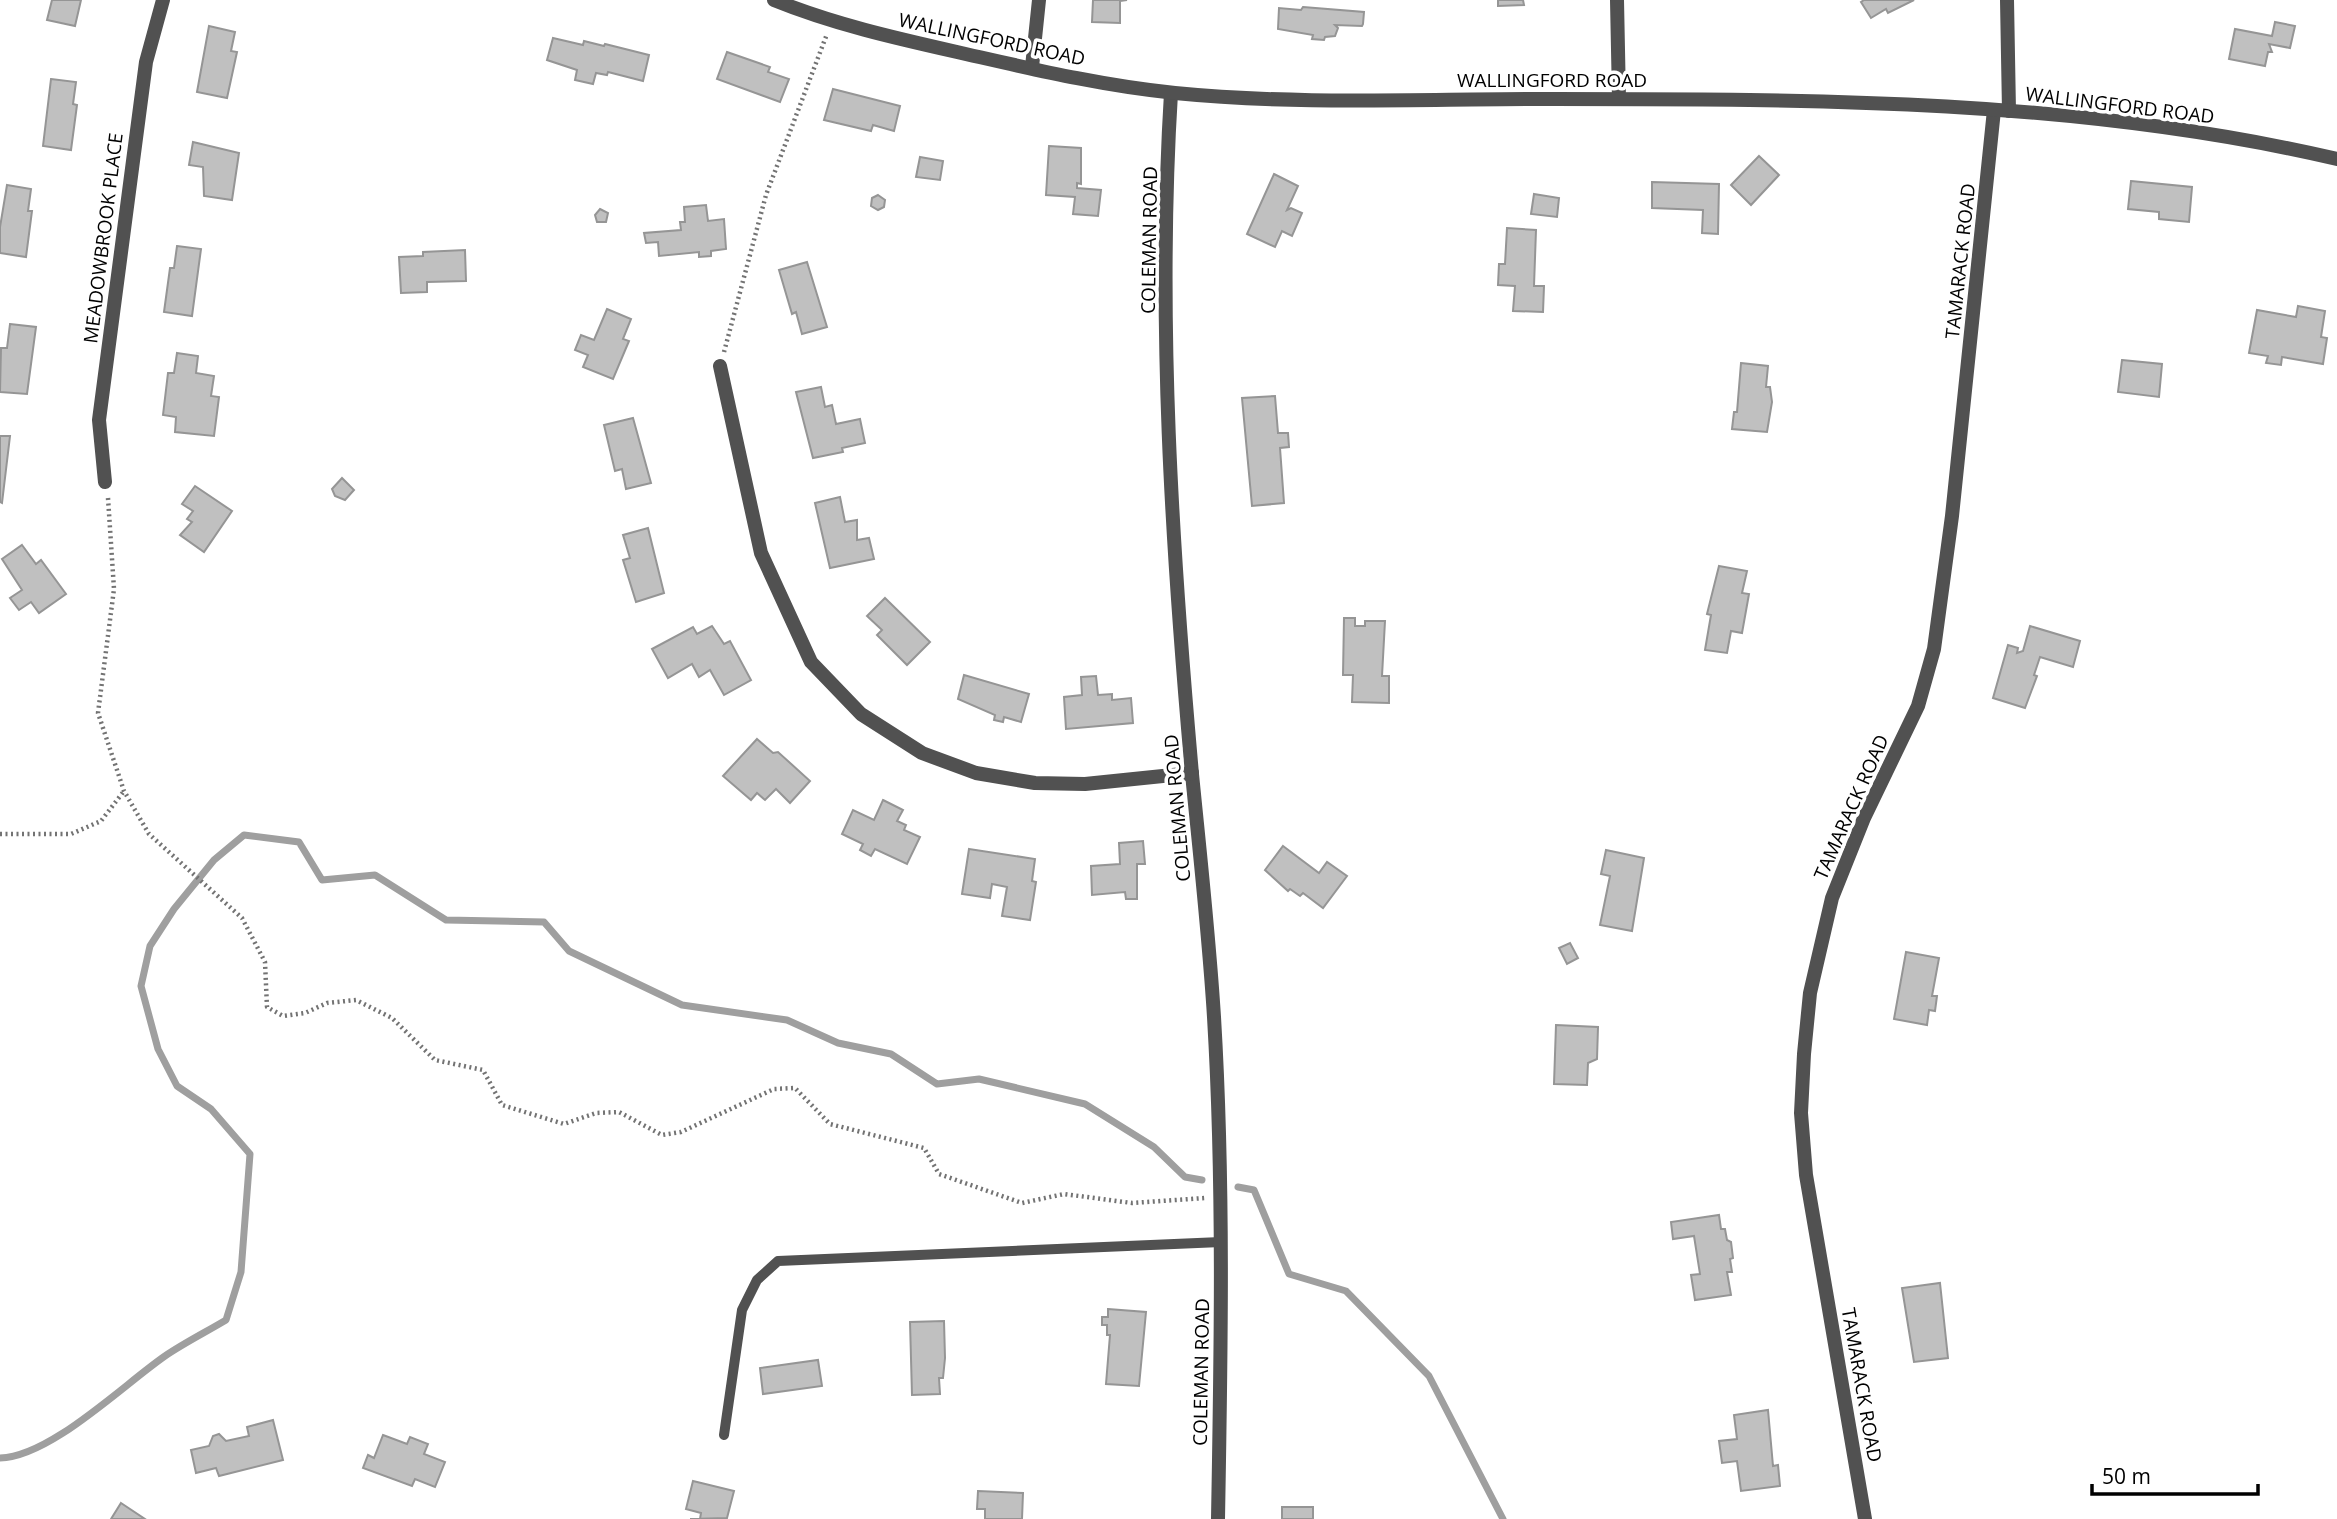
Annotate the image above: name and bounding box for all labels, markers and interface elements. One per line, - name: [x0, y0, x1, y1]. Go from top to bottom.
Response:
- street label: WALLINGFORD ROAD: [896, 7, 1088, 71]
- street label: WALLINGFORD ROAD: [1457, 67, 1647, 93]
- street label: WALLINGFORD ROAD: [2024, 81, 2216, 129]
- street label: MEADOWBROOK PLACE: [77, 131, 129, 345]
- street label: COLEMAN ROAD: [1135, 166, 1163, 314]
- street label: TAMARACK ROAD: [1939, 182, 1981, 340]
- street label: TAMARACK ROAD: [1807, 730, 1895, 884]
- street label: COLEMAN ROAD: [1158, 733, 1196, 883]
- street label: COLEMAN ROAD: [1187, 1298, 1215, 1446]
- street label: TAMARACK ROAD: [1836, 1306, 1888, 1464]
- scale bar: [2092, 1452, 2258, 1496]
- text: 50 m: [2102, 1462, 2151, 1490]

